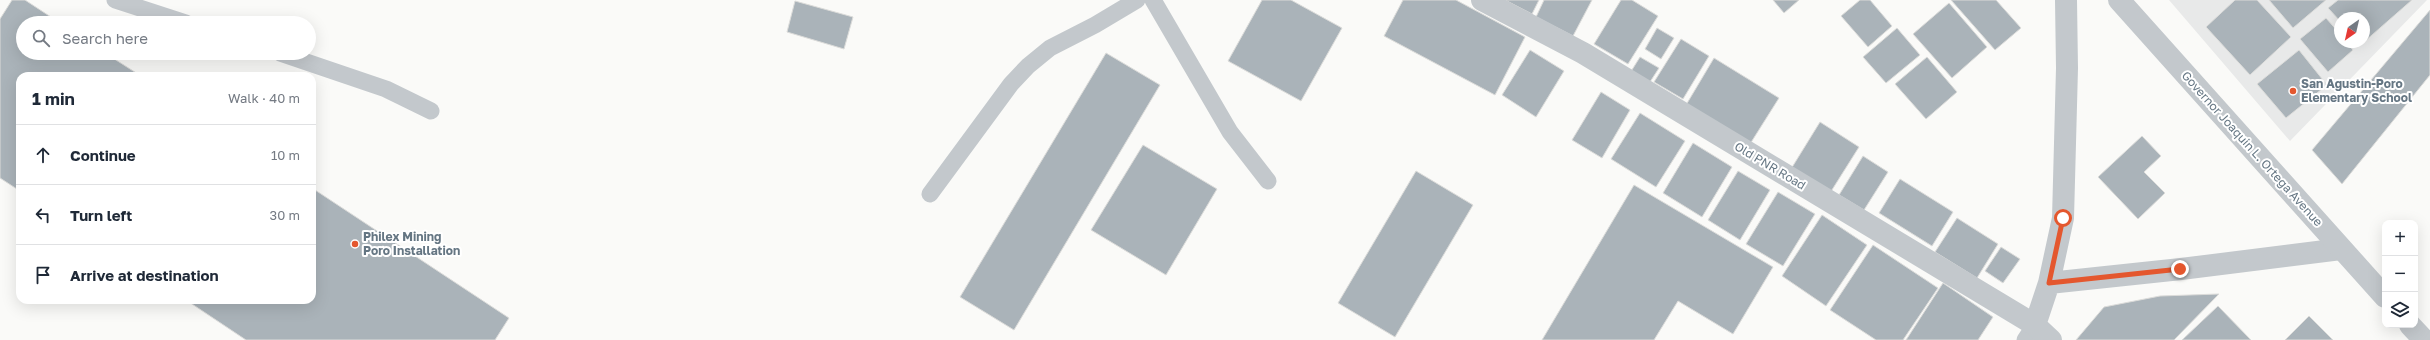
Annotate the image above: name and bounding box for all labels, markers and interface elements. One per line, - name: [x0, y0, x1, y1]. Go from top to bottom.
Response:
- north arrow: [2334, 12, 2370, 48]
- search box: [16, 16, 316, 60]
- icon: search: [30, 27, 52, 49]
- text: Search here: [62, 29, 148, 47]
- street label: Governor Joaquin L. Ortega Avenue: [2179, 68, 2326, 229]
- place label: San Agustin-Poro Elementary School: [2301, 76, 2412, 105]
- marker: San Agustin-Poro Elementary School: [2288, 86, 2298, 96]
- text: 1 min: [32, 88, 75, 109]
- text: Walk · 40 m: [228, 90, 300, 106]
- street label: Old PNR Road: [1732, 138, 1809, 193]
- icon: ahead: [32, 144, 54, 166]
- text: Continue: [70, 146, 136, 164]
- text: 10 m: [271, 147, 300, 163]
- icon: left: [32, 204, 54, 226]
- text: Turn left: [70, 206, 132, 224]
- text: 30 m: [270, 207, 300, 223]
- route start: [2054, 209, 2072, 227]
- map controls: [2382, 220, 2418, 328]
- button: +: [2382, 220, 2418, 256]
- place label: Philex Mining Poro Installation: [363, 229, 460, 258]
- marker: Philex Mining Poro Installation: [350, 239, 360, 249]
- button: −: [2382, 256, 2418, 292]
- route end: [2171, 260, 2189, 278]
- icon: arrive: [32, 264, 54, 286]
- text: Arrive at destination: [70, 266, 219, 284]
- button: layers: [2382, 292, 2418, 328]

